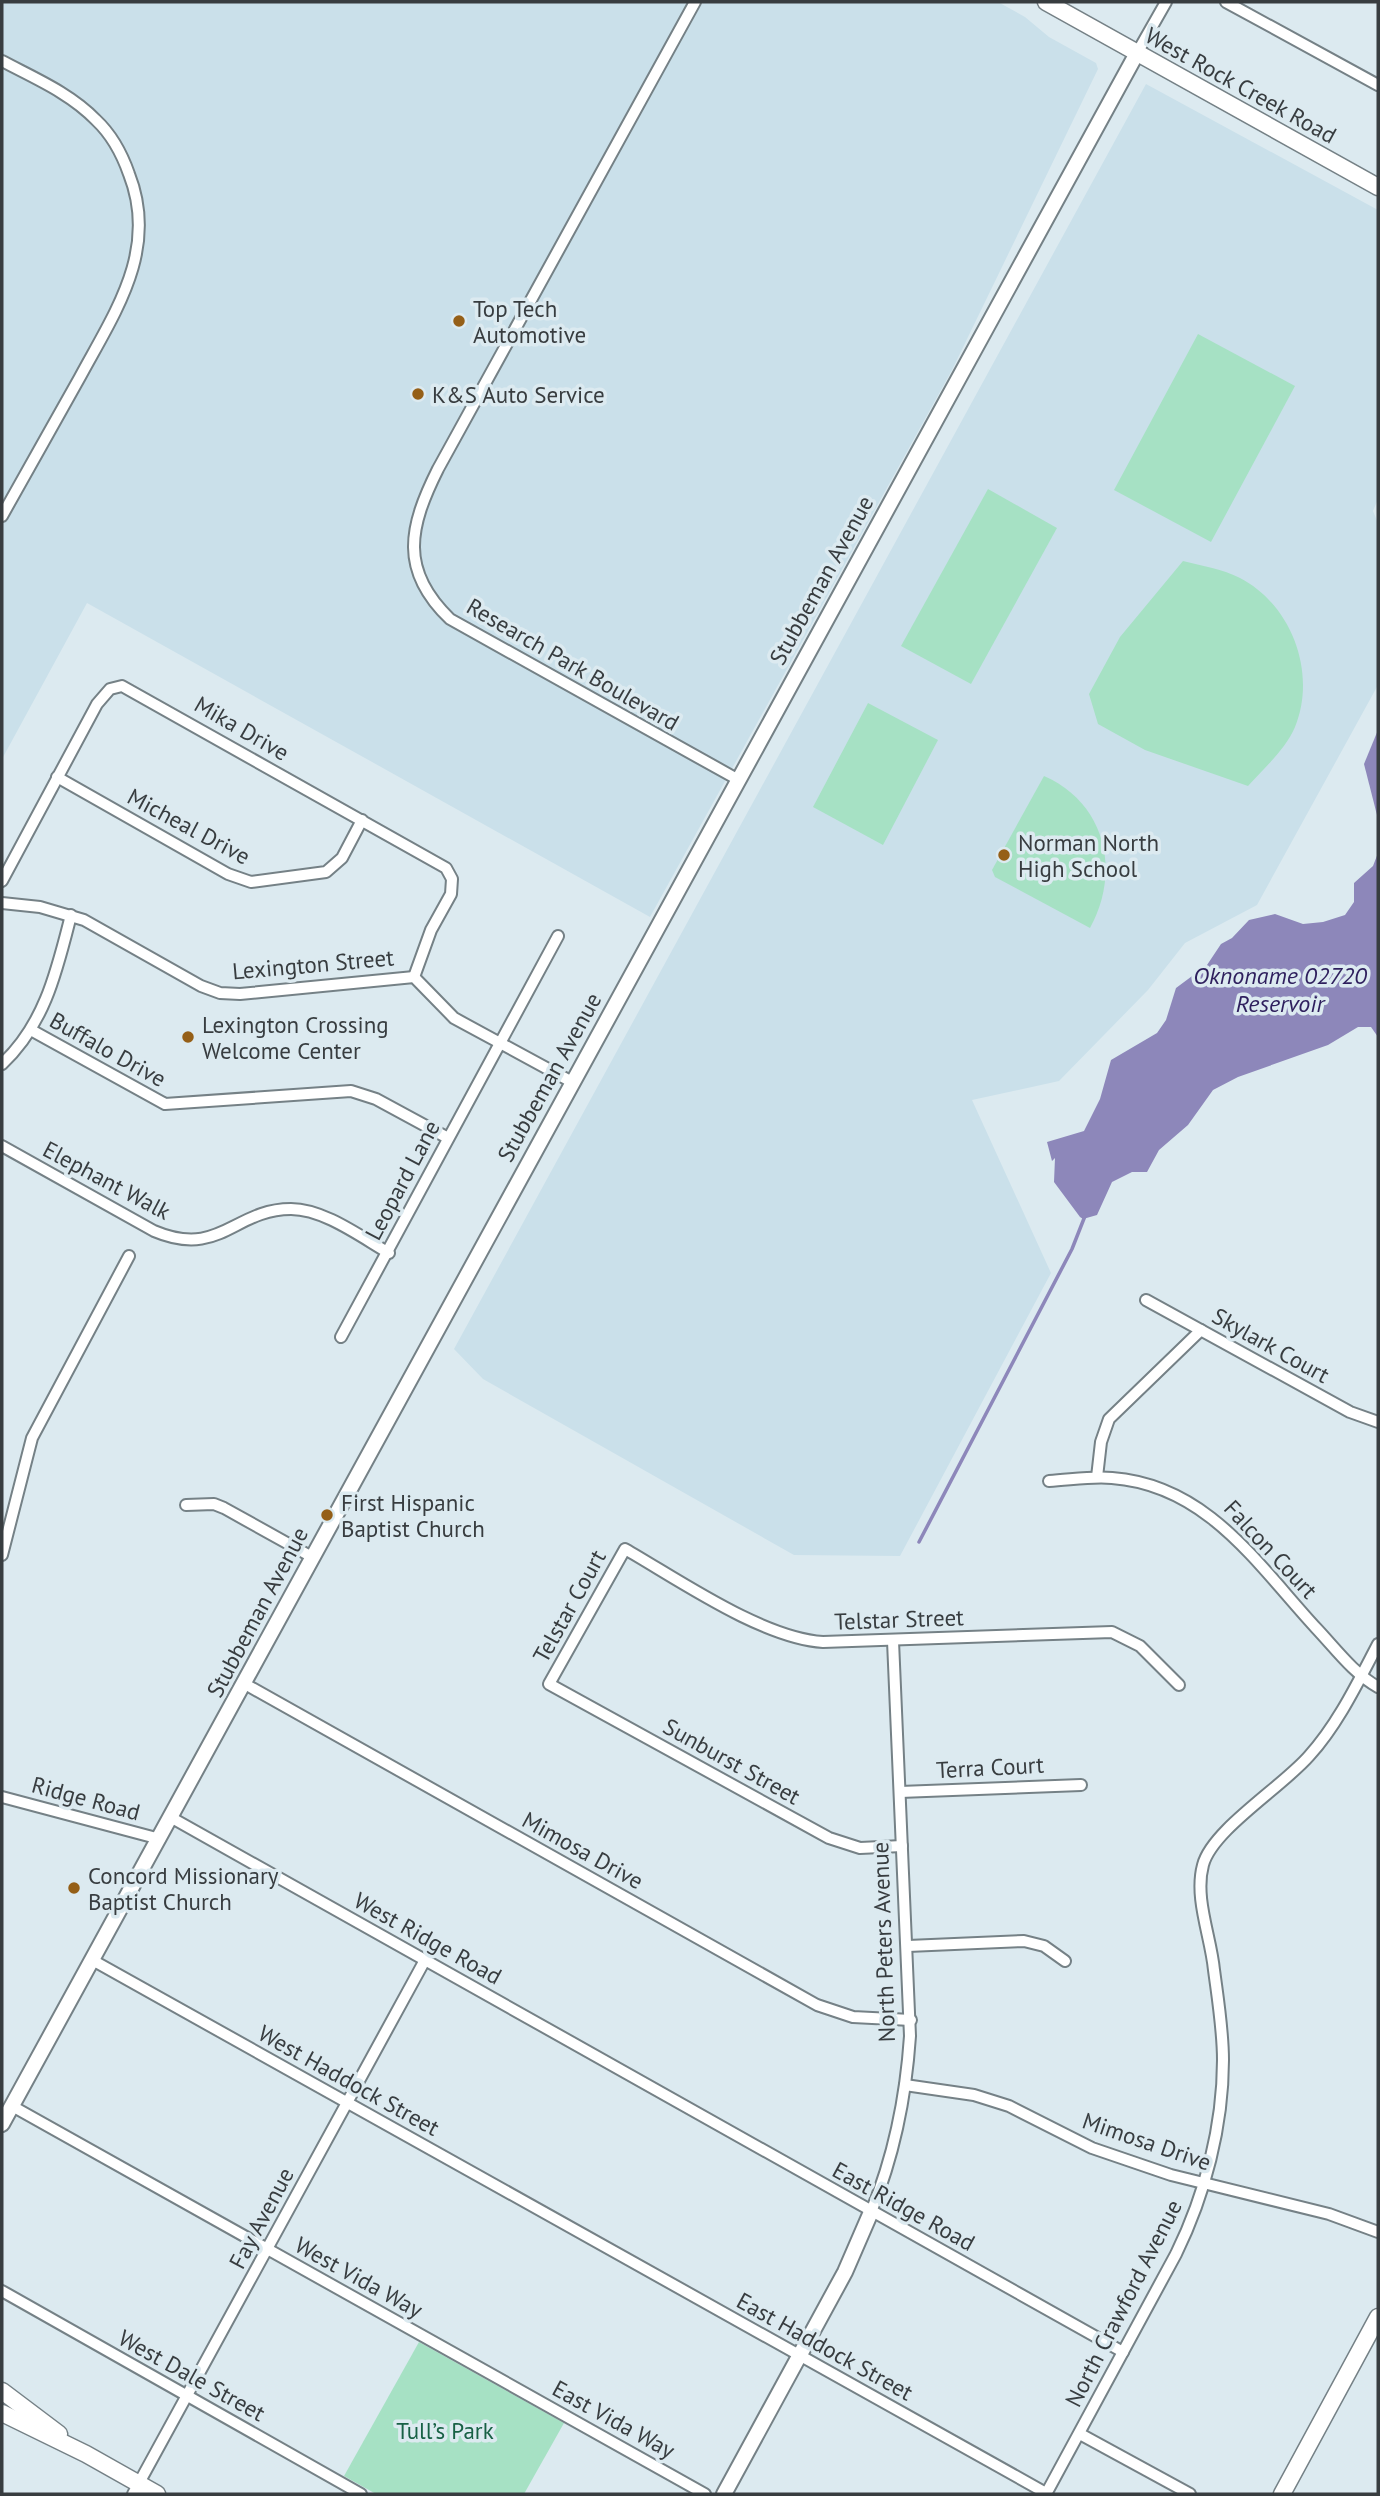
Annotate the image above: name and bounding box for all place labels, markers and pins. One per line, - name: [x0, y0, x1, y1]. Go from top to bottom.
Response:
- place label: Top Tech Automotive: [473, 294, 586, 349]
- marker: Top Tech Automotive: [451, 313, 467, 329]
- place label: K&S Auto Service: [432, 380, 605, 409]
- marker: K&S Auto Service: [410, 386, 426, 402]
- place label: Norman North High School: [1018, 828, 1159, 883]
- marker: Norman North High School: [996, 847, 1012, 863]
- place label: Lexington Crossing Welcome Center: [202, 1010, 389, 1065]
- marker: Lexington Crossing Welcome Center: [180, 1029, 196, 1045]
- place label: First Hispanic Baptist Church: [341, 1488, 485, 1543]
- marker: First Hispanic Baptist Church: [319, 1507, 335, 1523]
- place label: Concord Missionary Baptist Church: [88, 1861, 279, 1916]
- marker: Concord Missionary Baptist Church: [66, 1880, 82, 1896]

